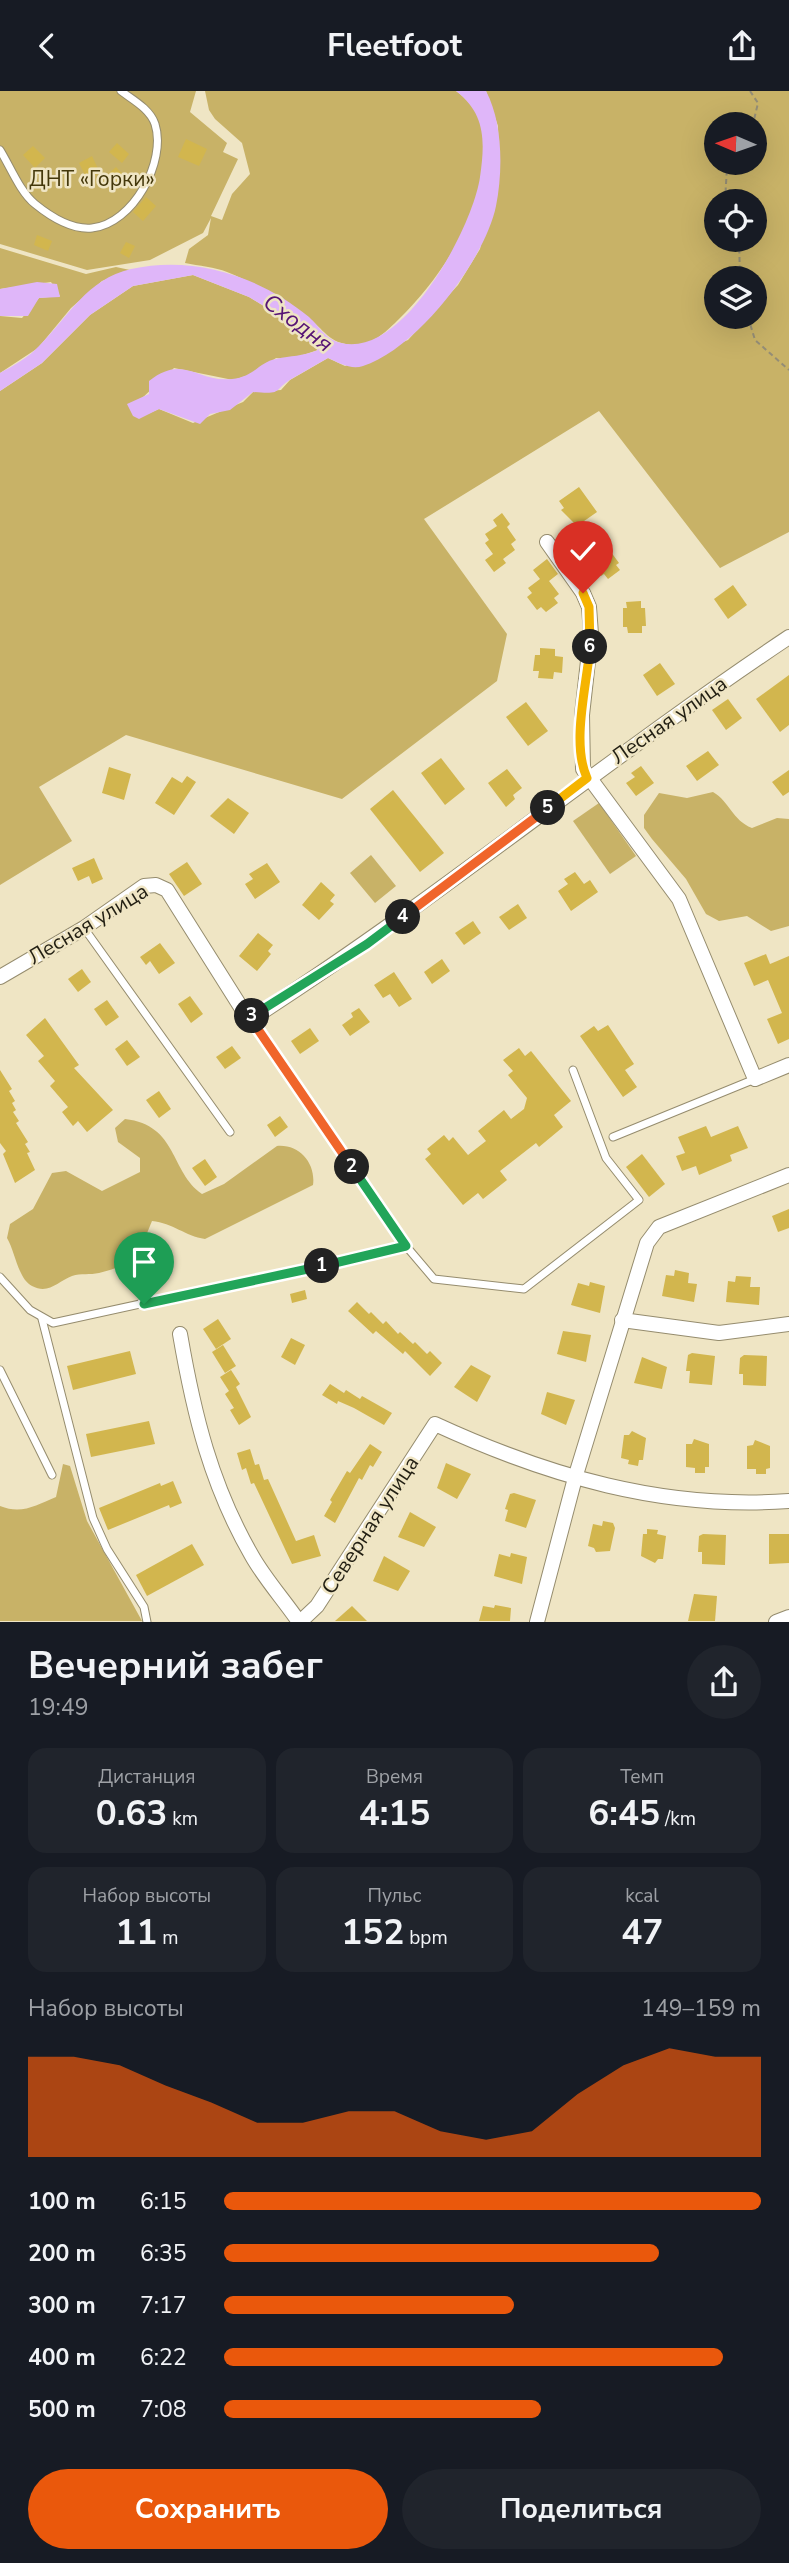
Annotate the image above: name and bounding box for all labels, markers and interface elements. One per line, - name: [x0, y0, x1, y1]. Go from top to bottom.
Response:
- text: Fleetfoot: [327, 24, 462, 67]
- icon: back: [28, 27, 66, 65]
- icon: share: [723, 27, 761, 65]
- north arrow: [704, 112, 766, 175]
- map controls: [704, 112, 767, 329]
- park label: ДНТ «Горки»: [29, 165, 155, 193]
- button: locate: [704, 189, 767, 252]
- button: layers: [704, 266, 767, 329]
- water label: Сходня: [257, 287, 339, 359]
- pin: [553, 521, 613, 593]
- icon: check: [564, 532, 602, 570]
- pin: 6: [572, 629, 608, 665]
- text: 6: [584, 633, 595, 659]
- street label: Лесная улица: [605, 670, 733, 770]
- pin: 5: [530, 791, 566, 825]
- text: 5: [542, 794, 553, 820]
- street label: Лесная улица: [23, 877, 153, 971]
- pin: 4: [386, 899, 420, 935]
- text: 4: [397, 903, 408, 929]
- pin: 3: [234, 999, 270, 1033]
- text: 3: [246, 1002, 257, 1028]
- pin: 2: [334, 1149, 370, 1185]
- text: 2: [346, 1153, 357, 1179]
- pin: [114, 1232, 174, 1304]
- icon: arrive: [125, 1243, 163, 1281]
- pin: 1: [304, 1249, 340, 1283]
- text: 1: [316, 1252, 327, 1278]
- street label: Северная улица: [315, 1450, 425, 1600]
- text: Вечерний забег: [28, 1640, 323, 1691]
- button: share: [687, 1645, 761, 1719]
- text: 19:49: [28, 1692, 88, 1723]
- text: Дистанция: [98, 1764, 196, 1790]
- text: Время: [366, 1764, 423, 1790]
- text: Темп: [620, 1764, 664, 1790]
- text: 0.63: [96, 1790, 167, 1837]
- text: 4:15: [359, 1790, 430, 1837]
- text: 6:45: [588, 1790, 660, 1837]
- text: km: [167, 1806, 198, 1832]
- text: /km: [660, 1806, 696, 1832]
- text: Набор высоты: [82, 1883, 211, 1909]
- text: Пульс: [368, 1883, 421, 1909]
- text: kcal: [625, 1883, 659, 1909]
- text: 11: [115, 1909, 157, 1956]
- text: 152: [341, 1909, 404, 1956]
- text: 47: [621, 1909, 663, 1956]
- text: m: [157, 1925, 178, 1951]
- text: bpm: [404, 1925, 448, 1951]
- text: Набор высоты: [28, 1993, 184, 2024]
- text: 149–159 m: [641, 1993, 761, 2024]
- text: 100 m: [28, 2186, 96, 2217]
- text: 6:15: [140, 2186, 187, 2217]
- text: 200 m: [28, 2238, 96, 2269]
- text: 6:35: [140, 2238, 187, 2269]
- text: 300 m: [28, 2290, 96, 2321]
- text: 7:17: [140, 2290, 187, 2321]
- text: 400 m: [28, 2342, 96, 2373]
- text: 6:22: [140, 2342, 187, 2373]
- text: 500 m: [28, 2394, 96, 2425]
- text: 7:08: [140, 2394, 187, 2425]
- button: Сохранить: [28, 2469, 388, 2549]
- button: Поделиться: [402, 2469, 761, 2549]

